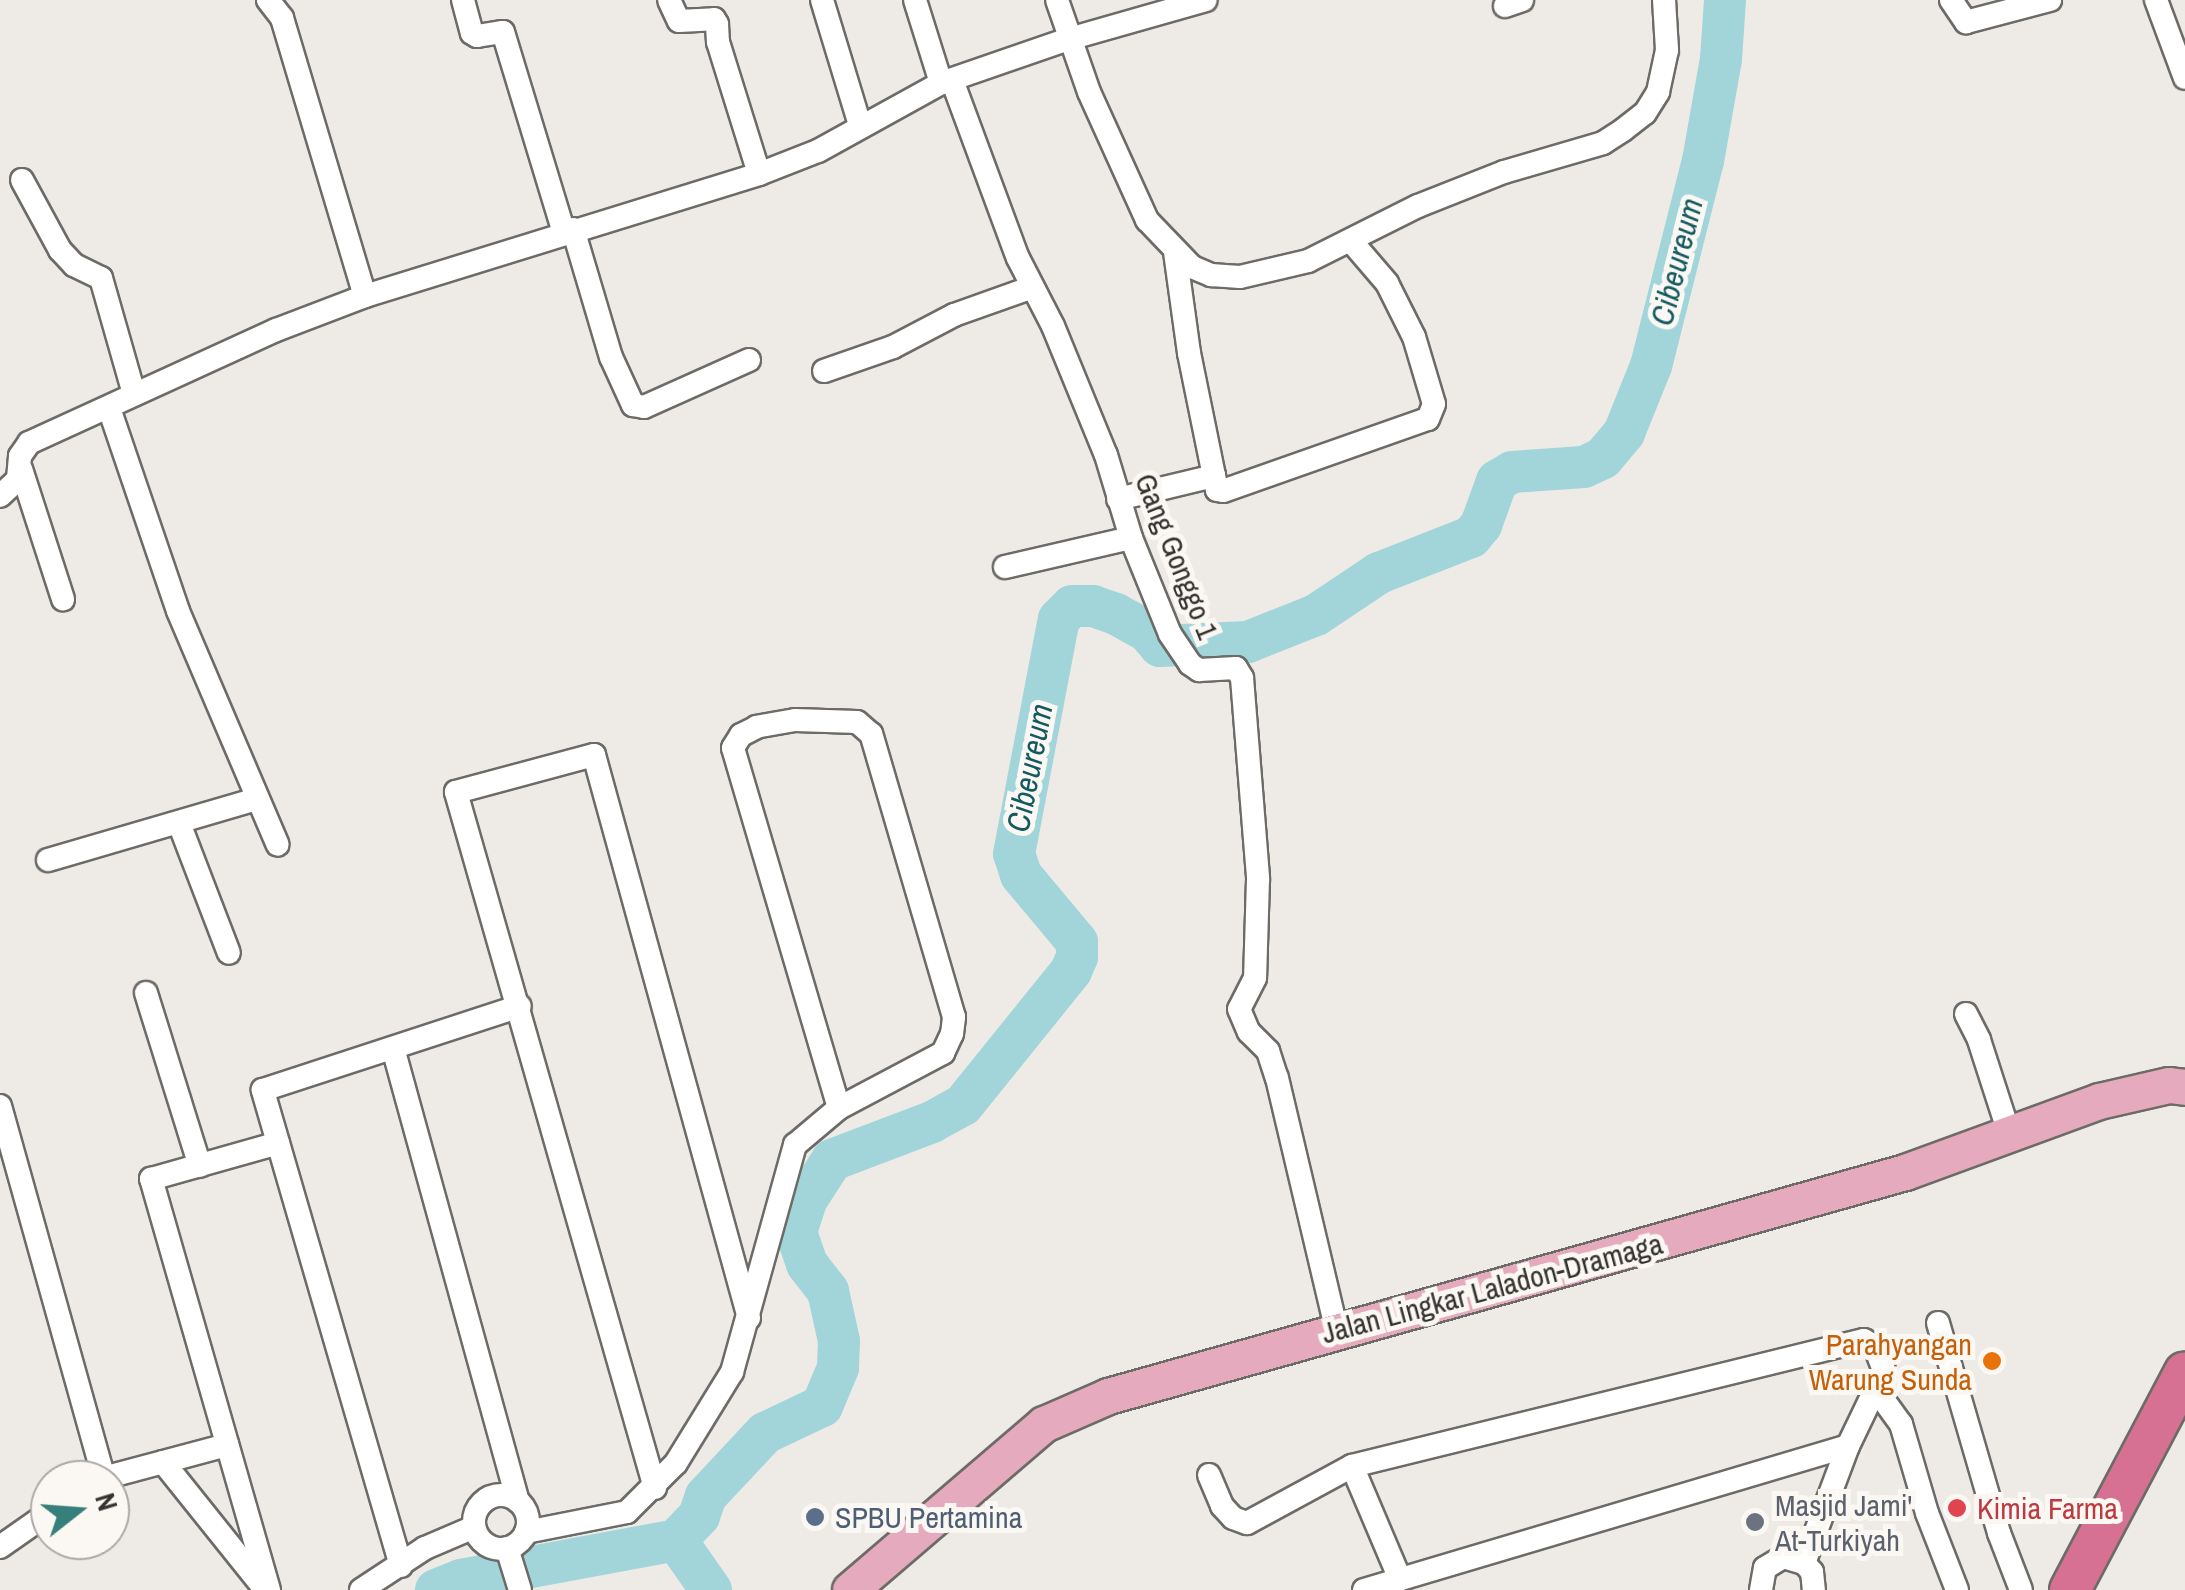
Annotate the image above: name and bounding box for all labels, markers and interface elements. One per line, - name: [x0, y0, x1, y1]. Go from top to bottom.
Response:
- water label: Cibeureum: [1643, 194, 1711, 330]
- street label: Gang Gonggo 1: [1128, 468, 1226, 644]
- water label: Cibeureum: [999, 701, 1061, 835]
- street label: Jalan Lingkar Laladon-Dramaga: [1318, 1225, 1666, 1351]
- place label: Parahyangan Warung Sunda: [1809, 1326, 1972, 1396]
- marker: Parahyangan Warung Sunda: [1981, 1350, 2003, 1372]
- north arrow: [30, 1460, 130, 1560]
- place label: Masjid Jami' At-Turkiyah: [1775, 1487, 1912, 1558]
- text: N: [86, 1488, 127, 1515]
- place label: Kimia Farma: [1977, 1490, 2118, 1526]
- marker: Kimia Farma: [1946, 1497, 1968, 1519]
- place label: SPBU Pertamina: [835, 1499, 1022, 1535]
- marker: SPBU Pertamina: [804, 1506, 826, 1528]
- marker: Masjid Jami' At-Turkiyah: [1744, 1511, 1766, 1533]

